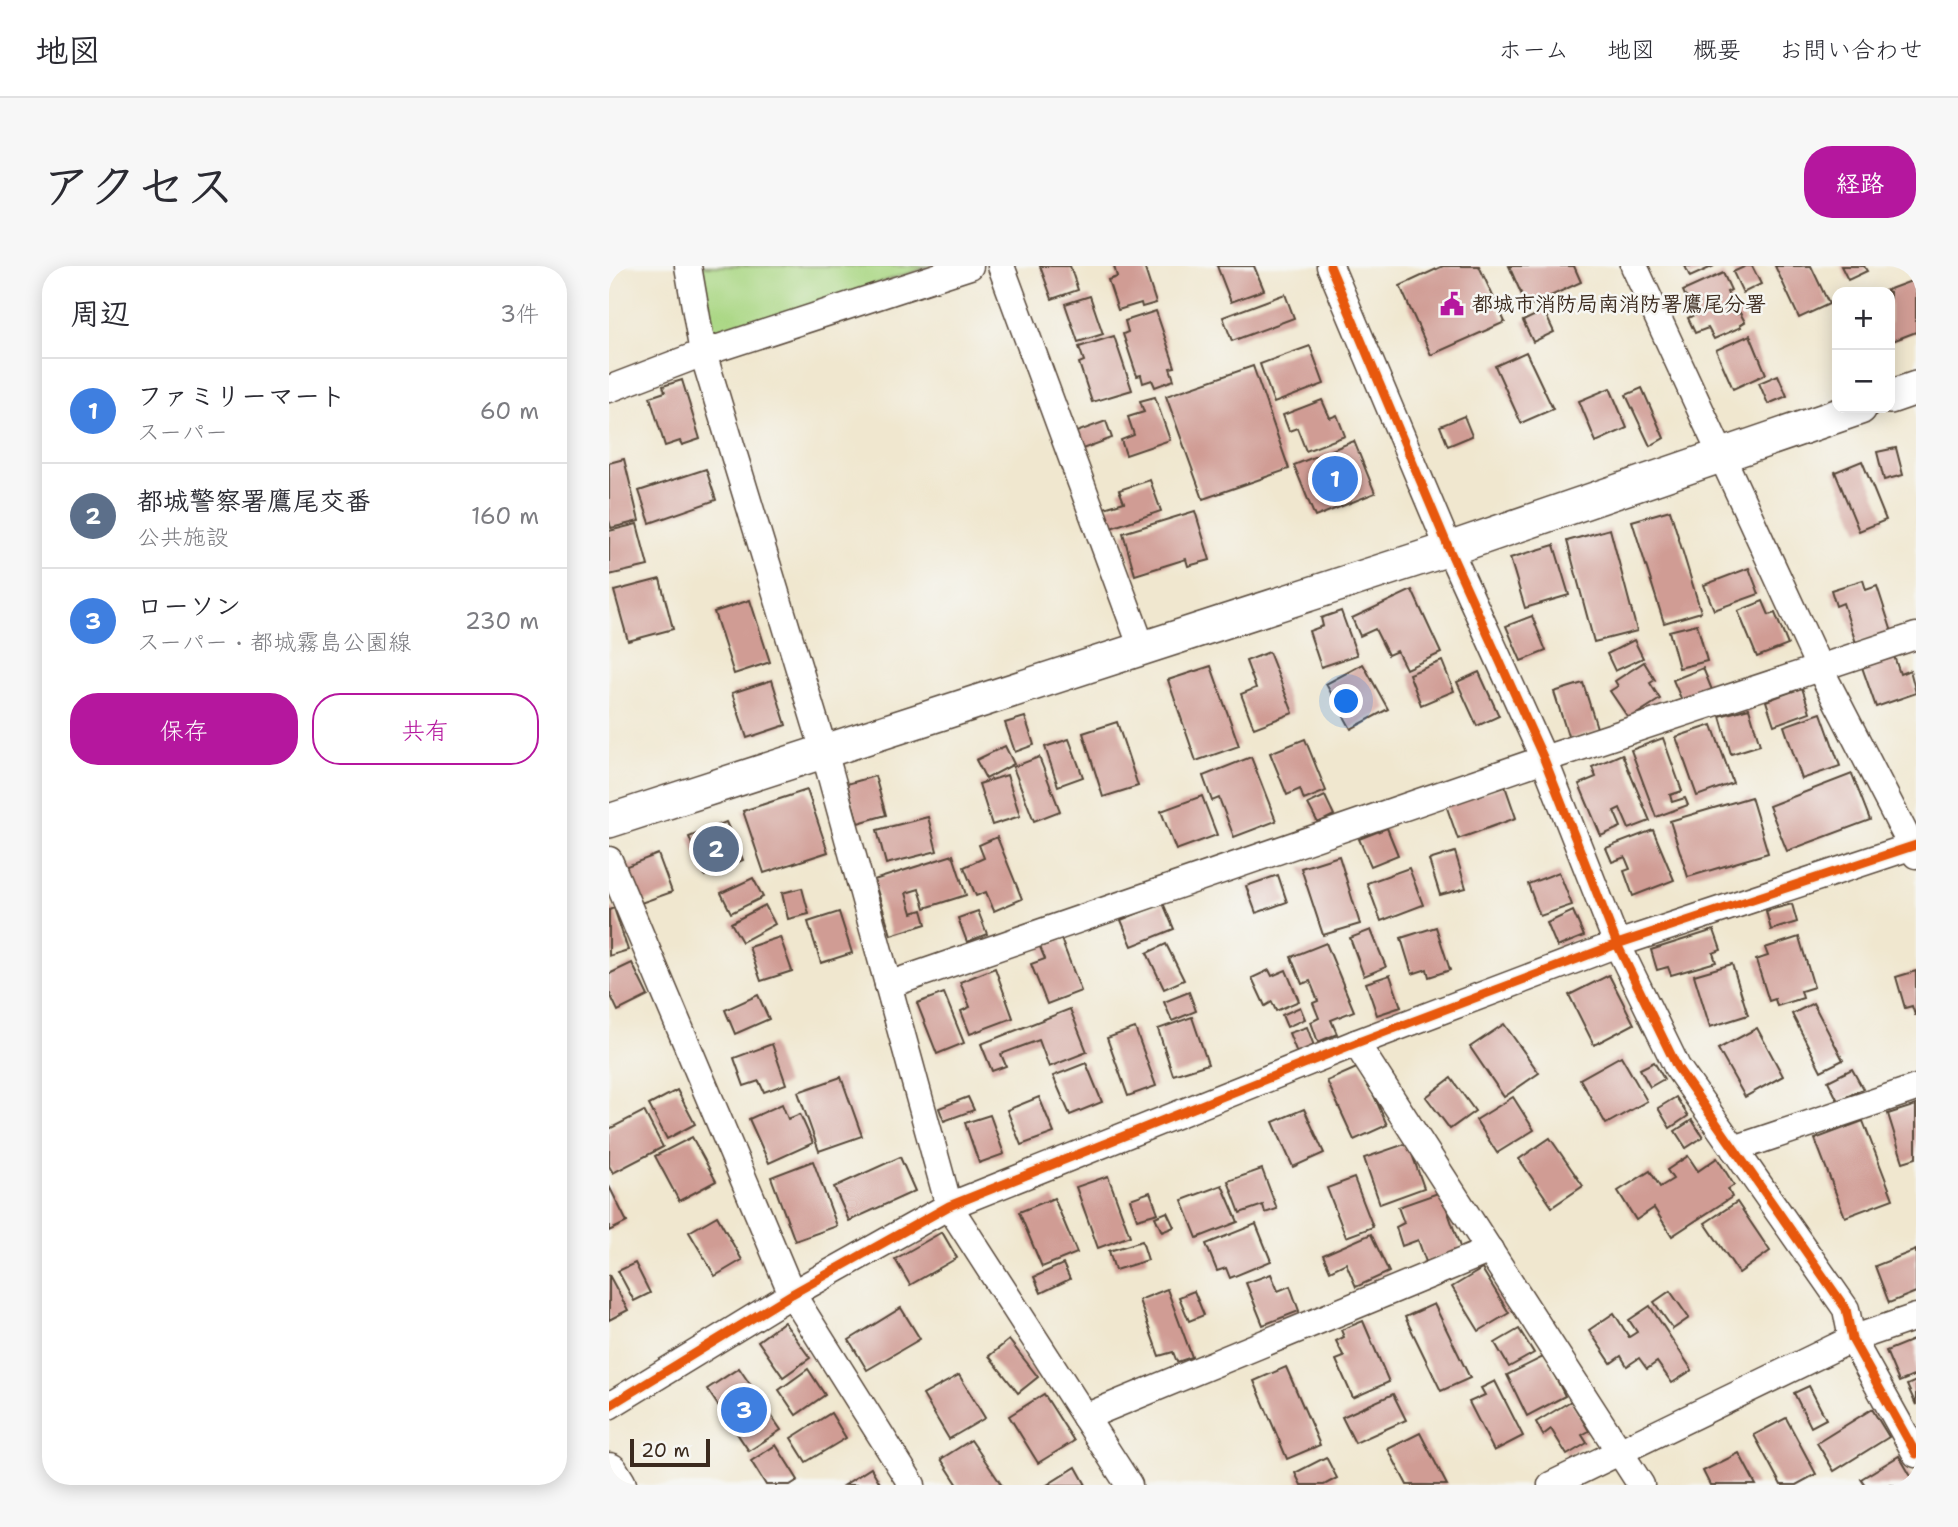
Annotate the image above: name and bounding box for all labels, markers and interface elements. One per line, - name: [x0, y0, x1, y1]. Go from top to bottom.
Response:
- text: 地図: [35, 28, 101, 73]
- text: ホーム: [1498, 34, 1569, 66]
- text: 地図: [1607, 34, 1655, 66]
- text: 概要: [1693, 34, 1741, 66]
- text: お問い合わせ: [1779, 34, 1923, 66]
- button: 経路: [1804, 146, 1916, 218]
- text: アクセス: [42, 153, 235, 219]
- map controls: [1832, 287, 1895, 413]
- button: +: [1832, 287, 1895, 350]
- public building icon: 都城市消防局南消防署鷹尾分署: [1438, 290, 1466, 318]
- place label: 都城市消防局南消防署鷹尾分署: [1472, 290, 1766, 318]
- text: 周辺: [70, 293, 130, 334]
- text: 3件: [500, 299, 539, 329]
- button: −: [1832, 350, 1895, 413]
- text: ファミリーマート: [137, 378, 346, 413]
- text: 1: [88, 396, 98, 426]
- text: 60 m: [480, 396, 539, 426]
- text: スーパー: [137, 417, 228, 447]
- pin: 1: [1312, 453, 1358, 505]
- text: 都城警察署鷹尾交番: [137, 483, 371, 518]
- text: 2: [85, 501, 101, 531]
- text: 160 m: [471, 501, 539, 531]
- text: 公共施設: [137, 522, 229, 552]
- text: ローソン: [137, 588, 241, 623]
- text: 3: [85, 606, 101, 636]
- text: 230 m: [465, 606, 539, 636]
- text: スーパー · 都城霧島公園線: [137, 627, 411, 657]
- your location: [1329, 684, 1363, 718]
- button: 保存: [70, 693, 298, 765]
- button: 共有: [312, 693, 539, 765]
- pin: 2: [693, 823, 739, 875]
- pin: 3: [721, 1384, 767, 1436]
- scale bar: [630, 1436, 711, 1468]
- text: 20 m: [641, 1438, 690, 1463]

